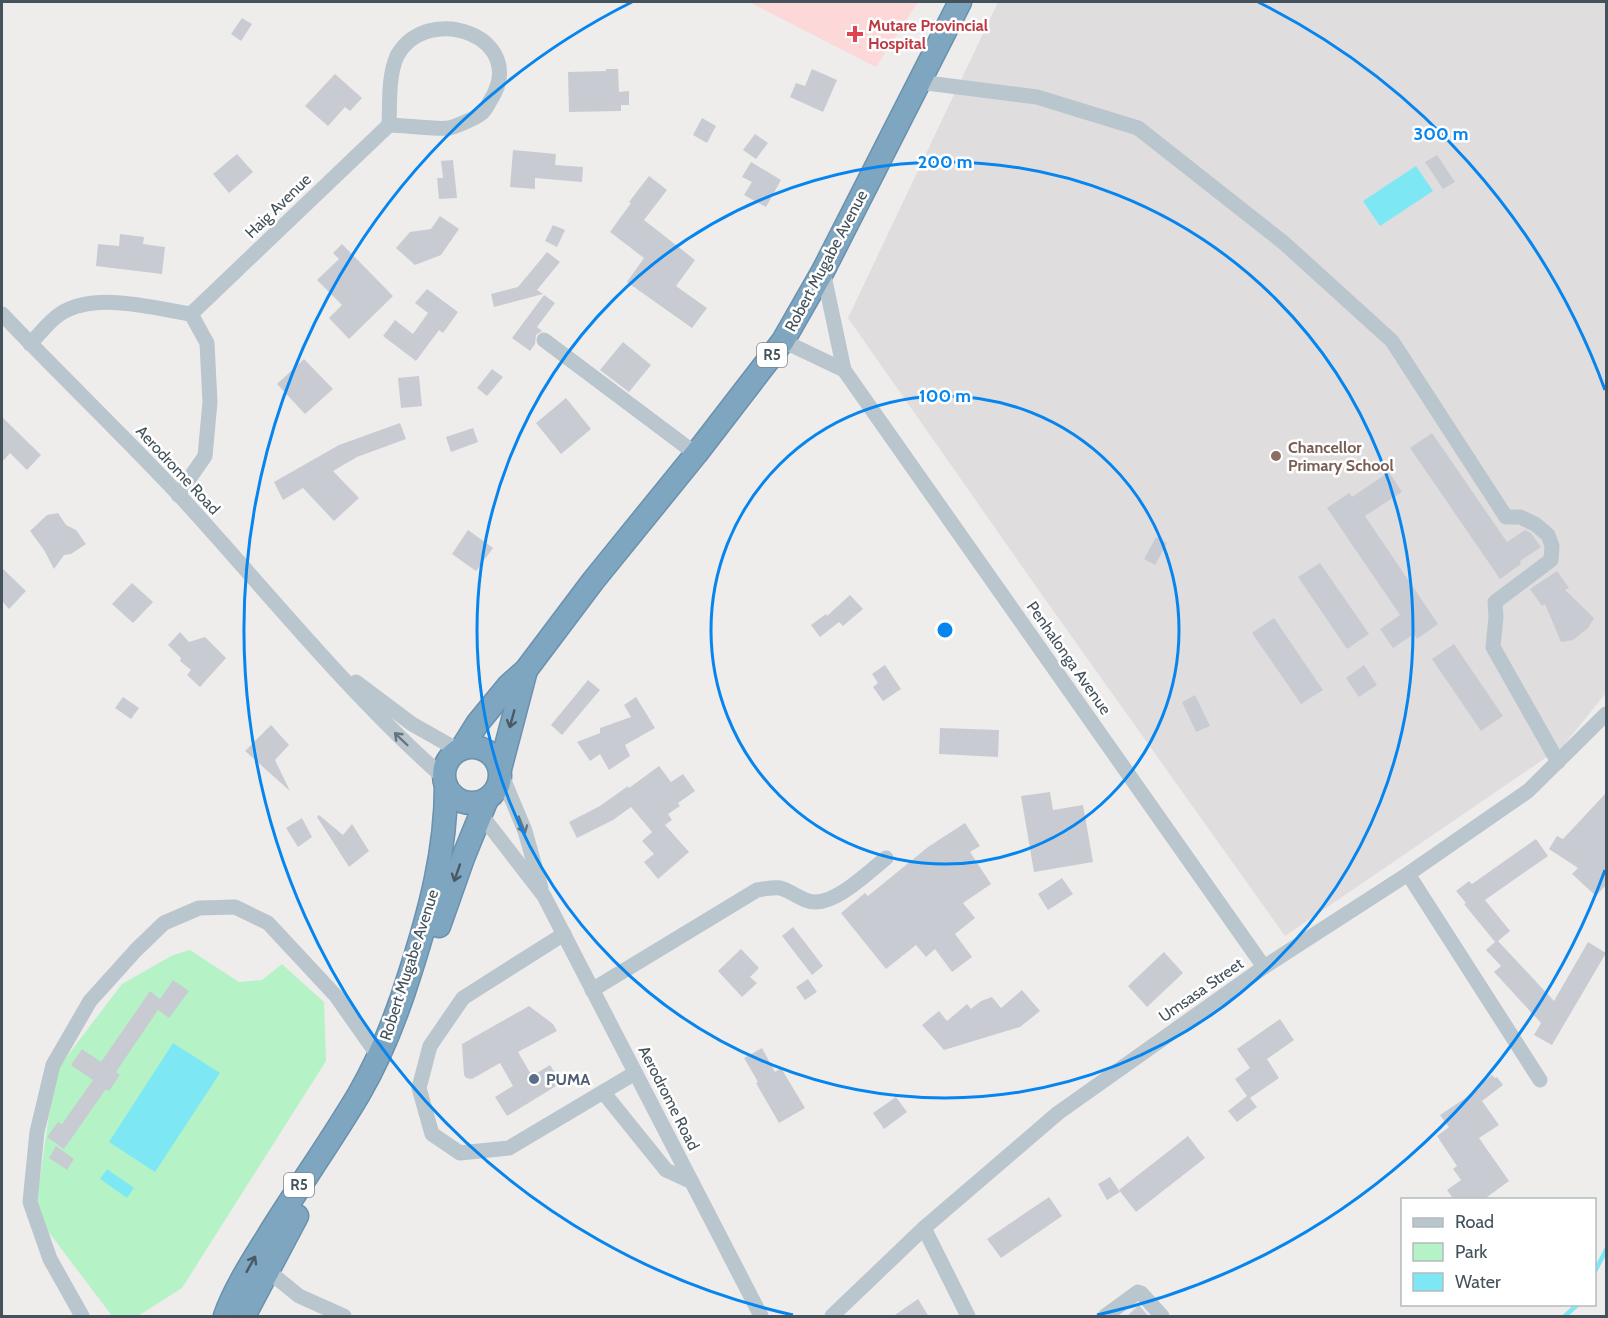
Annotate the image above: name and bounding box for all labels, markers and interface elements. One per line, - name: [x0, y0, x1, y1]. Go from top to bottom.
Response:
- place label: Mutare Provincial Hospital: [868, 16, 988, 53]
- marker: Mutare Provincial Hospital: [846, 25, 864, 43]
- text: 300 m: [1414, 123, 1468, 145]
- text: 200 m: [918, 151, 972, 173]
- street label: Haig Avenue: [241, 170, 315, 242]
- street label: Robert Mugabe Avenue: [781, 187, 871, 335]
- road number: R5: [757, 343, 787, 367]
- text: 100 m: [919, 385, 971, 407]
- street label: Aerodrome Road: [132, 422, 224, 518]
- place label: Chancellor Primary School: [1288, 438, 1394, 475]
- marker: Chancellor Primary School: [1269, 449, 1283, 463]
- street label: Penhalonga Avenue: [1023, 598, 1115, 718]
- centre of rings: [935, 620, 955, 640]
- one-way arrow: [506, 710, 517, 729]
- one-way arrow: [393, 732, 408, 746]
- one-way arrow: [517, 815, 528, 834]
- one-way arrow: [451, 863, 462, 882]
- street label: Robert Mugabe Avenue: [376, 887, 442, 1043]
- street label: Umsasa Street: [1155, 954, 1247, 1026]
- street label: Aerodrome Road: [635, 1043, 703, 1153]
- place label: PUMA: [546, 1070, 590, 1089]
- marker: PUMA: [527, 1072, 541, 1086]
- road number: R5: [284, 1173, 314, 1197]
- legend: [1401, 1198, 1596, 1306]
- text: Road: [1455, 1211, 1494, 1233]
- text: Park: [1455, 1241, 1488, 1263]
- one-way arrow: [246, 1256, 257, 1274]
- text: Water: [1455, 1271, 1501, 1293]

